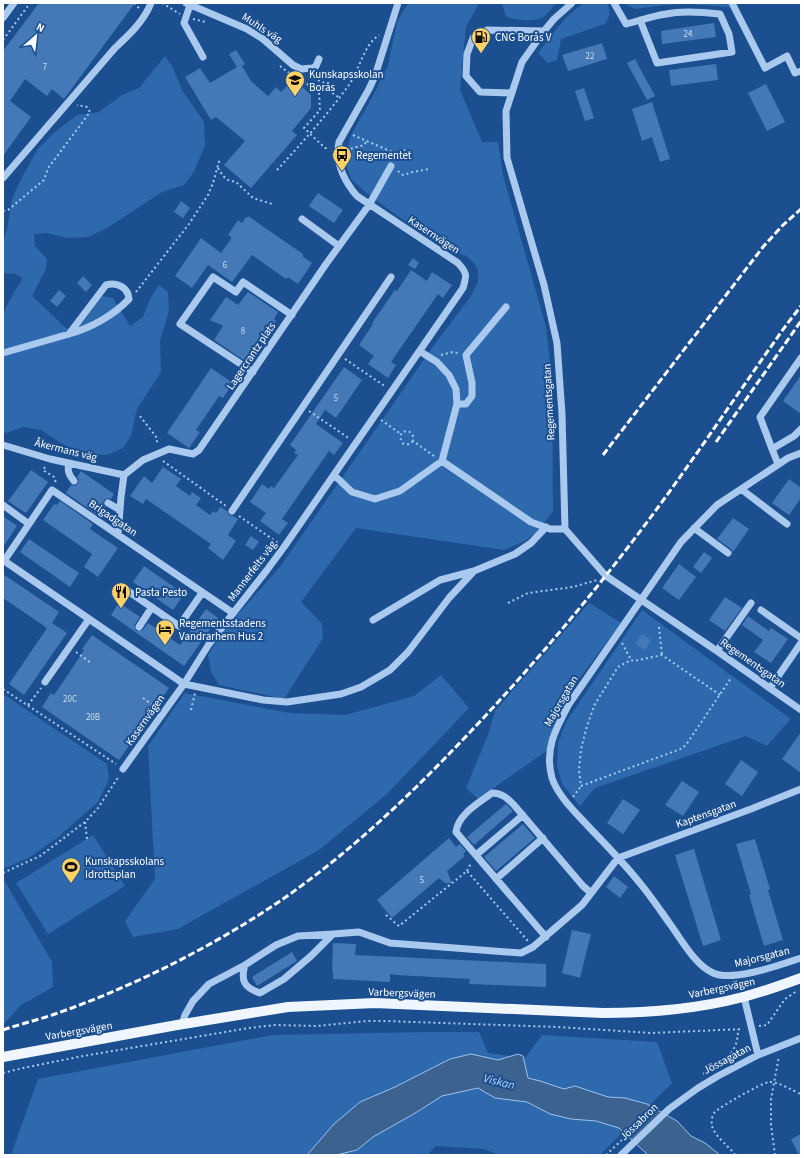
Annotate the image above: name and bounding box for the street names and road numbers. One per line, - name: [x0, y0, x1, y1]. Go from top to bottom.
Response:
- street label: Muhls väg: [239, 9, 286, 47]
- street label: Kasernvägen: [405, 213, 463, 257]
- street label: Lagercrantz plats: [223, 319, 279, 393]
- street label: Regementsgatan: [539, 363, 559, 441]
- street label: Åkermans väg: [33, 435, 99, 465]
- street label: Brigadgatan: [86, 496, 140, 540]
- street label: Mannerfelts väg: [224, 537, 280, 605]
- street label: Regementsgatan: [717, 635, 789, 691]
- street label: Majorsgatan: [540, 673, 582, 729]
- street label: Kasernvägen: [122, 691, 168, 749]
- street label: Kaptensgatan: [674, 796, 738, 832]
- street label: Majorsgatan: [733, 943, 791, 971]
- street label: Varbergsvägen: [687, 974, 757, 1002]
- street label: Varbergsvägen: [368, 984, 436, 1002]
- street label: Varbergsvägen: [44, 1018, 114, 1044]
- street label: Jössagatan: [701, 1040, 753, 1078]
- street label: Jössabron: [617, 1100, 661, 1144]

